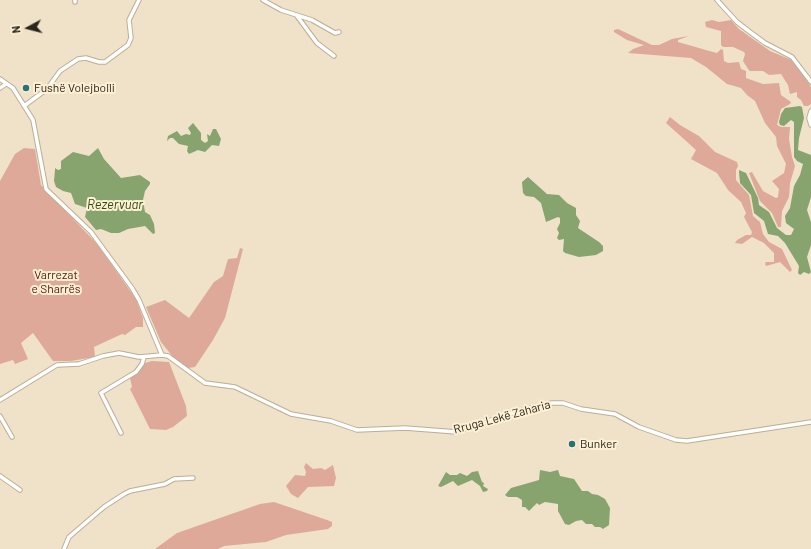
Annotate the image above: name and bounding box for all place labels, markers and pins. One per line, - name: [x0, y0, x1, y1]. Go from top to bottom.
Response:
- place label: Fushë Volejbolli: [34, 81, 115, 95]
- marker: Fushë Volejbolli: [21, 83, 31, 93]
- place label: Bunker: [580, 437, 617, 451]
- marker: Bunker: [567, 439, 577, 449]

